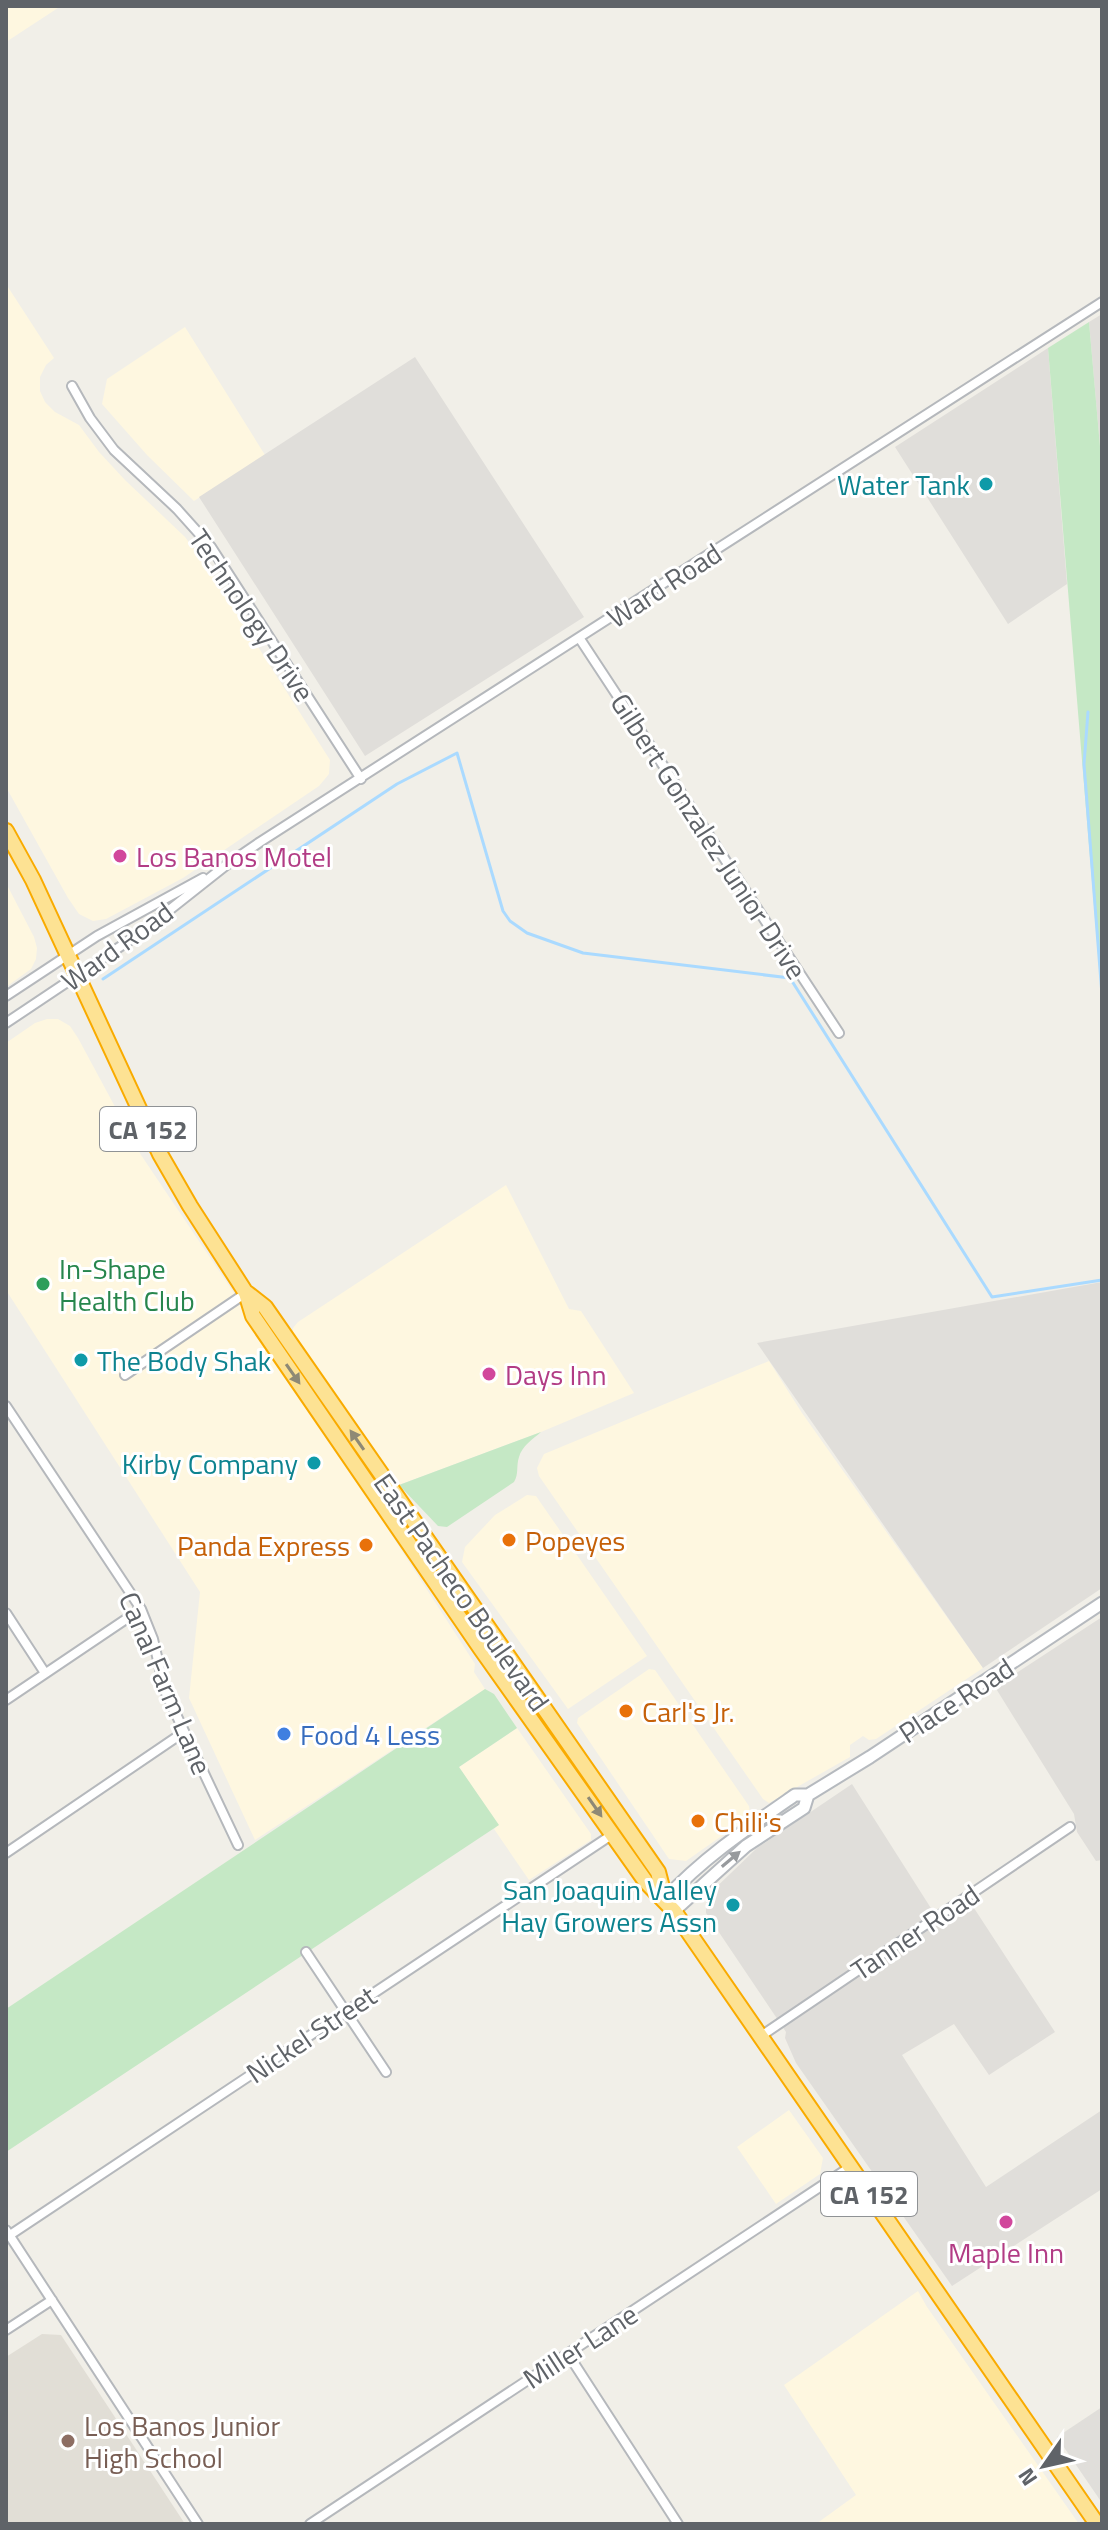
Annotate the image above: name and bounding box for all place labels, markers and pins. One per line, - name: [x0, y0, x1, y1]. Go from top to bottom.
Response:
- place label: Water Tank: [837, 463, 970, 506]
- marker: Water Tank: [977, 475, 995, 493]
- place label: Los Banos Motel: [136, 835, 332, 878]
- marker: Los Banos Motel: [111, 847, 129, 865]
- place label: In-Shape Health Club: [59, 1247, 195, 1322]
- marker: In-Shape Health Club: [34, 1275, 52, 1293]
- place label: The Body Shak: [97, 1339, 271, 1382]
- marker: The Body Shak: [72, 1351, 90, 1369]
- place label: Days Inn: [505, 1353, 606, 1396]
- marker: Days Inn: [480, 1365, 498, 1383]
- place label: Kirby Company: [122, 1442, 298, 1485]
- marker: Kirby Company: [305, 1454, 323, 1472]
- place label: Popeyes: [525, 1519, 625, 1562]
- place label: Panda Express: [177, 1524, 350, 1567]
- marker: Popeyes: [500, 1531, 518, 1549]
- marker: Panda Express: [357, 1536, 375, 1554]
- place label: Carl's Jr.: [642, 1690, 735, 1733]
- marker: Carl's Jr.: [617, 1702, 635, 1720]
- place label: Food 4 Less: [300, 1713, 440, 1756]
- marker: Food 4 Less: [275, 1725, 293, 1743]
- place label: Chili's: [714, 1800, 782, 1843]
- marker: Chili's: [689, 1812, 707, 1830]
- place label: San Joaquin Valley Hay Growers Assn: [501, 1868, 717, 1943]
- marker: San Joaquin Valley Hay Growers Assn: [724, 1896, 742, 1914]
- marker: Maple Inn: [997, 2213, 1015, 2231]
- place label: Maple Inn: [948, 2231, 1064, 2274]
- place label: Los Banos Junior High School: [84, 2404, 280, 2479]
- marker: Los Banos Junior High School: [59, 2432, 77, 2450]

